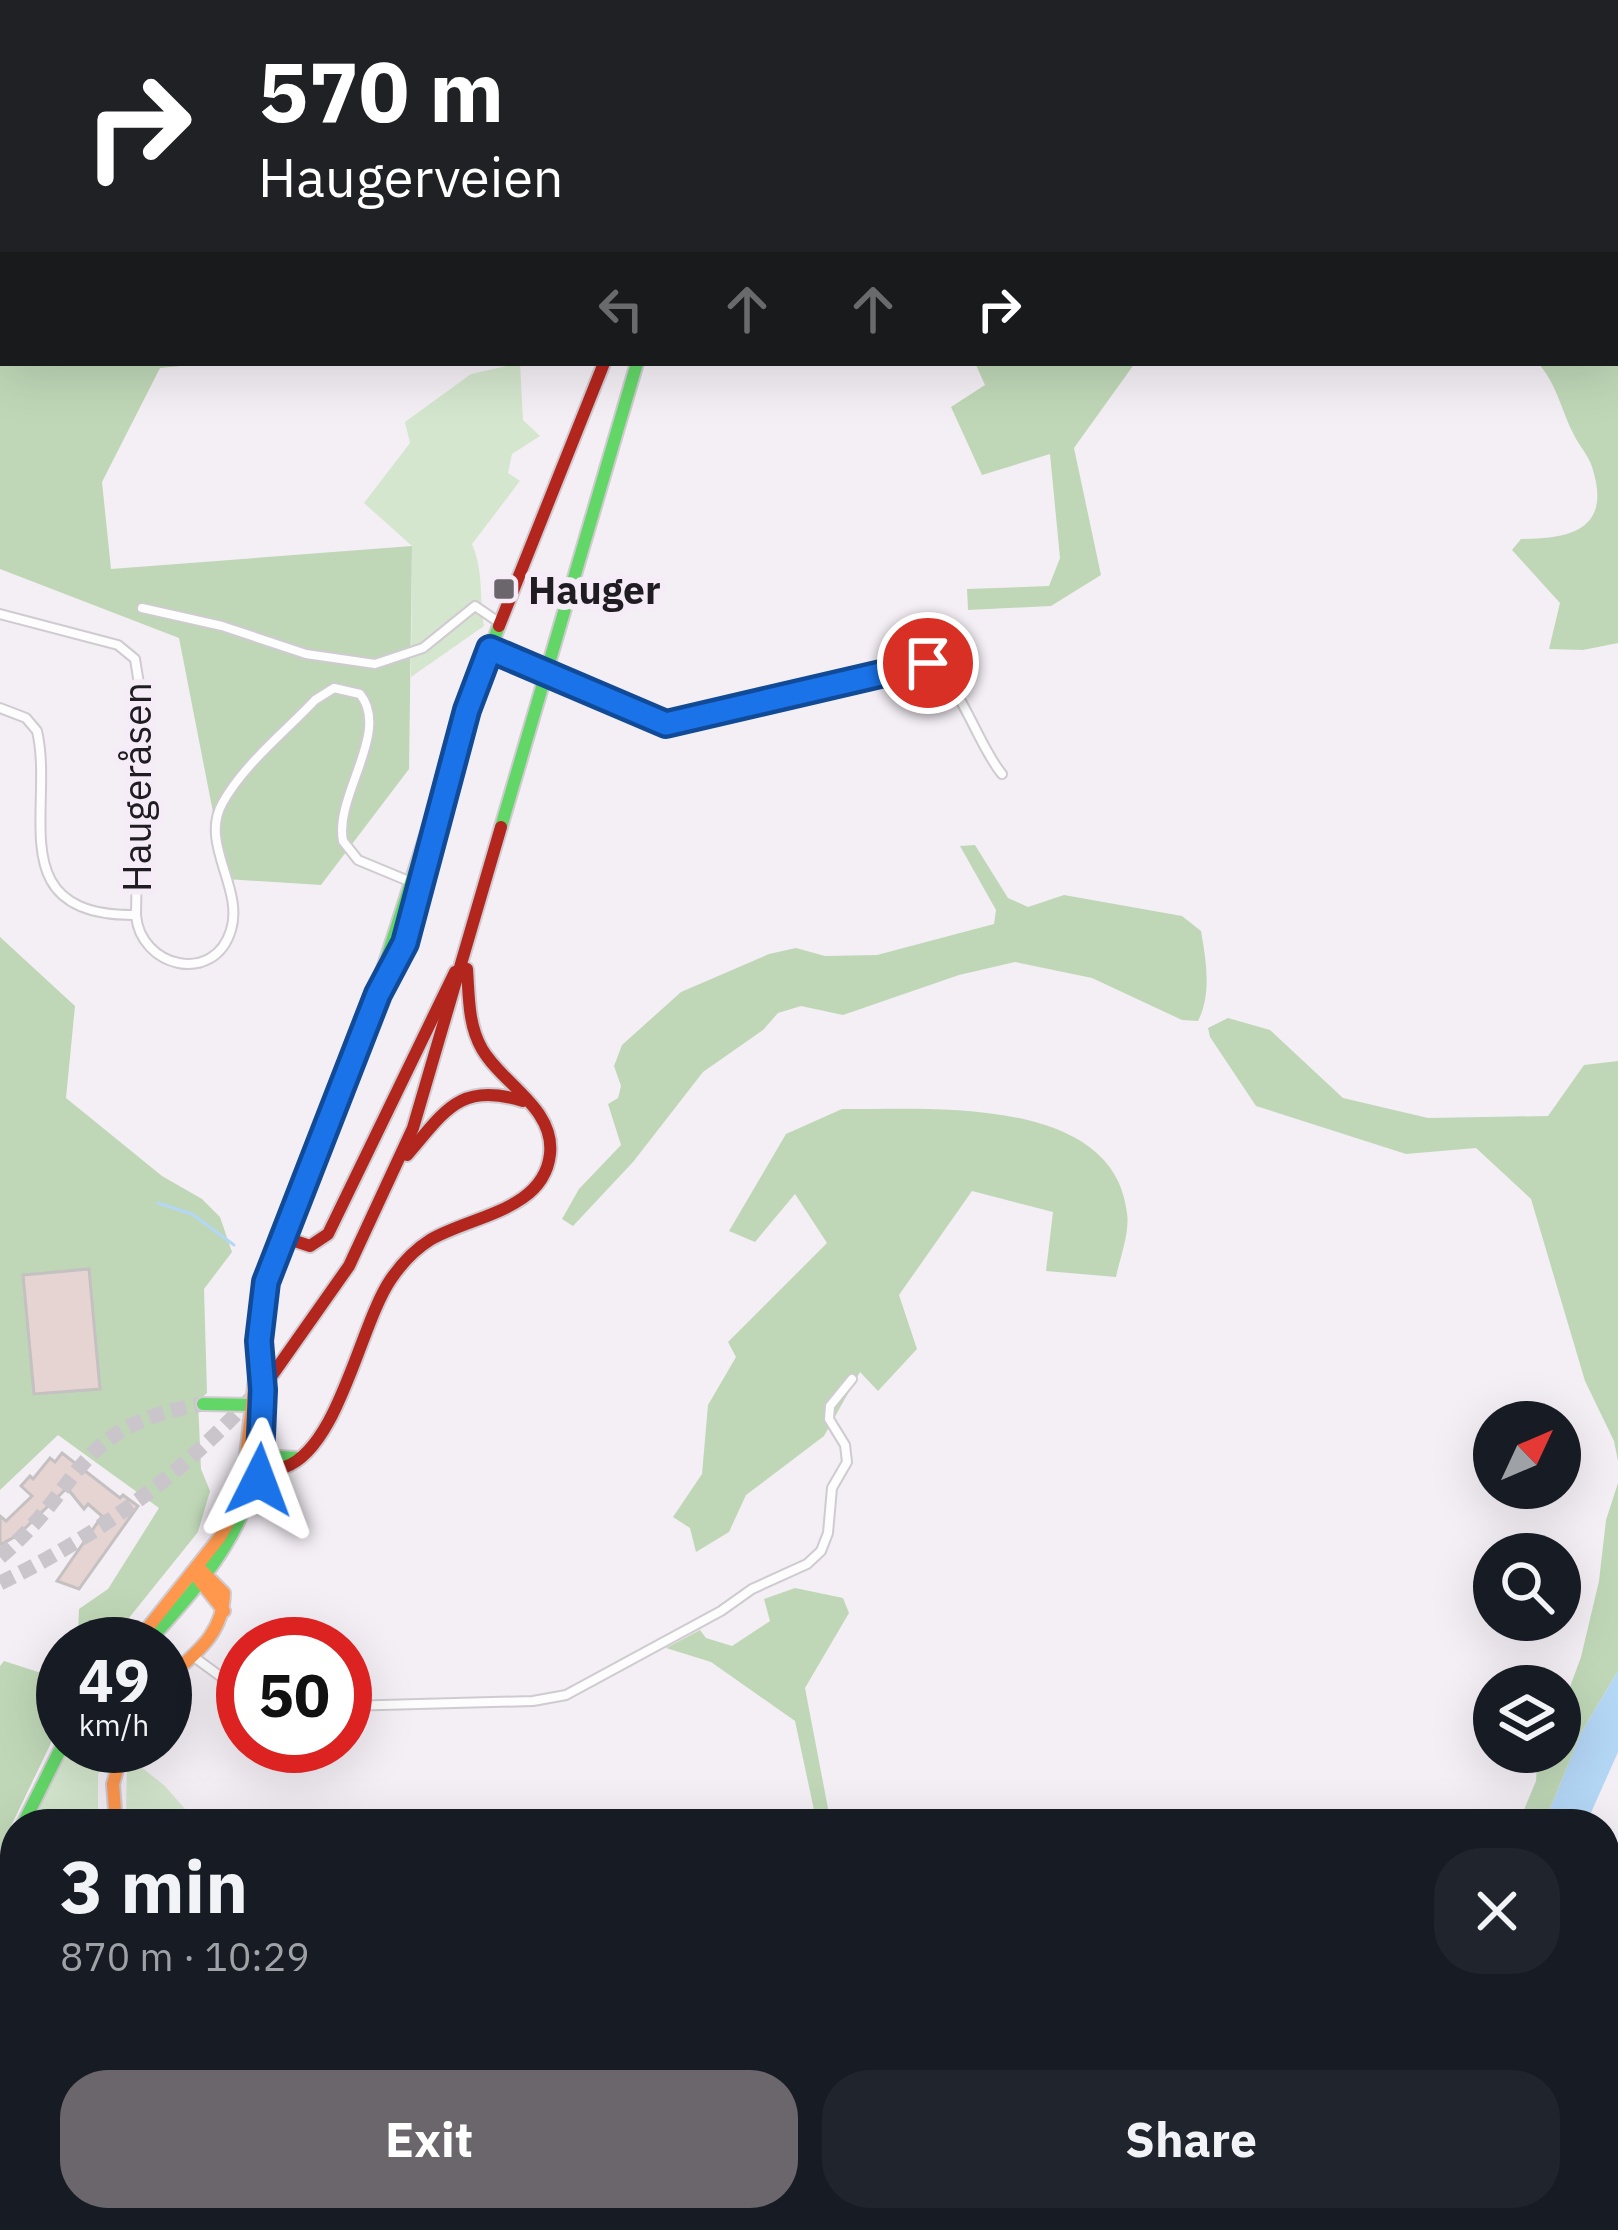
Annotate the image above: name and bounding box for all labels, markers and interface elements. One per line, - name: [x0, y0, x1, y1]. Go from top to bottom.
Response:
- text: 570 m: [258, 36, 504, 145]
- icon: right: [60, 48, 216, 204]
- text: Haugerveien: [258, 142, 563, 212]
- icon: left: [588, 276, 654, 342]
- icon: ahead: [714, 276, 780, 342]
- icon: ahead: [840, 276, 906, 342]
- icon: right: [966, 276, 1032, 342]
- place label: Hauger: [528, 564, 661, 615]
- marker: Hauger: [491, 576, 517, 602]
- pin: [877, 612, 979, 714]
- icon: arrive: [895, 630, 961, 696]
- street label: Haugeråsen: [111, 682, 162, 892]
- north arrow: [1473, 1401, 1581, 1509]
- map controls: [1473, 1401, 1581, 1773]
- position arrow: [196, 1417, 322, 1543]
- button: search: [1473, 1533, 1581, 1641]
- speed limit sign: 50: [216, 1617, 372, 1773]
- text: 49: [78, 1640, 150, 1719]
- button: layers: [1473, 1665, 1581, 1773]
- text: km/h: [79, 1705, 149, 1744]
- text: 3 min: [60, 1839, 248, 1933]
- button: close: [1434, 1848, 1560, 1974]
- text: 870 m · 10:29: [60, 1931, 310, 1982]
- button: Exit: [60, 2070, 798, 2208]
- button: Share: [822, 2070, 1560, 2208]

